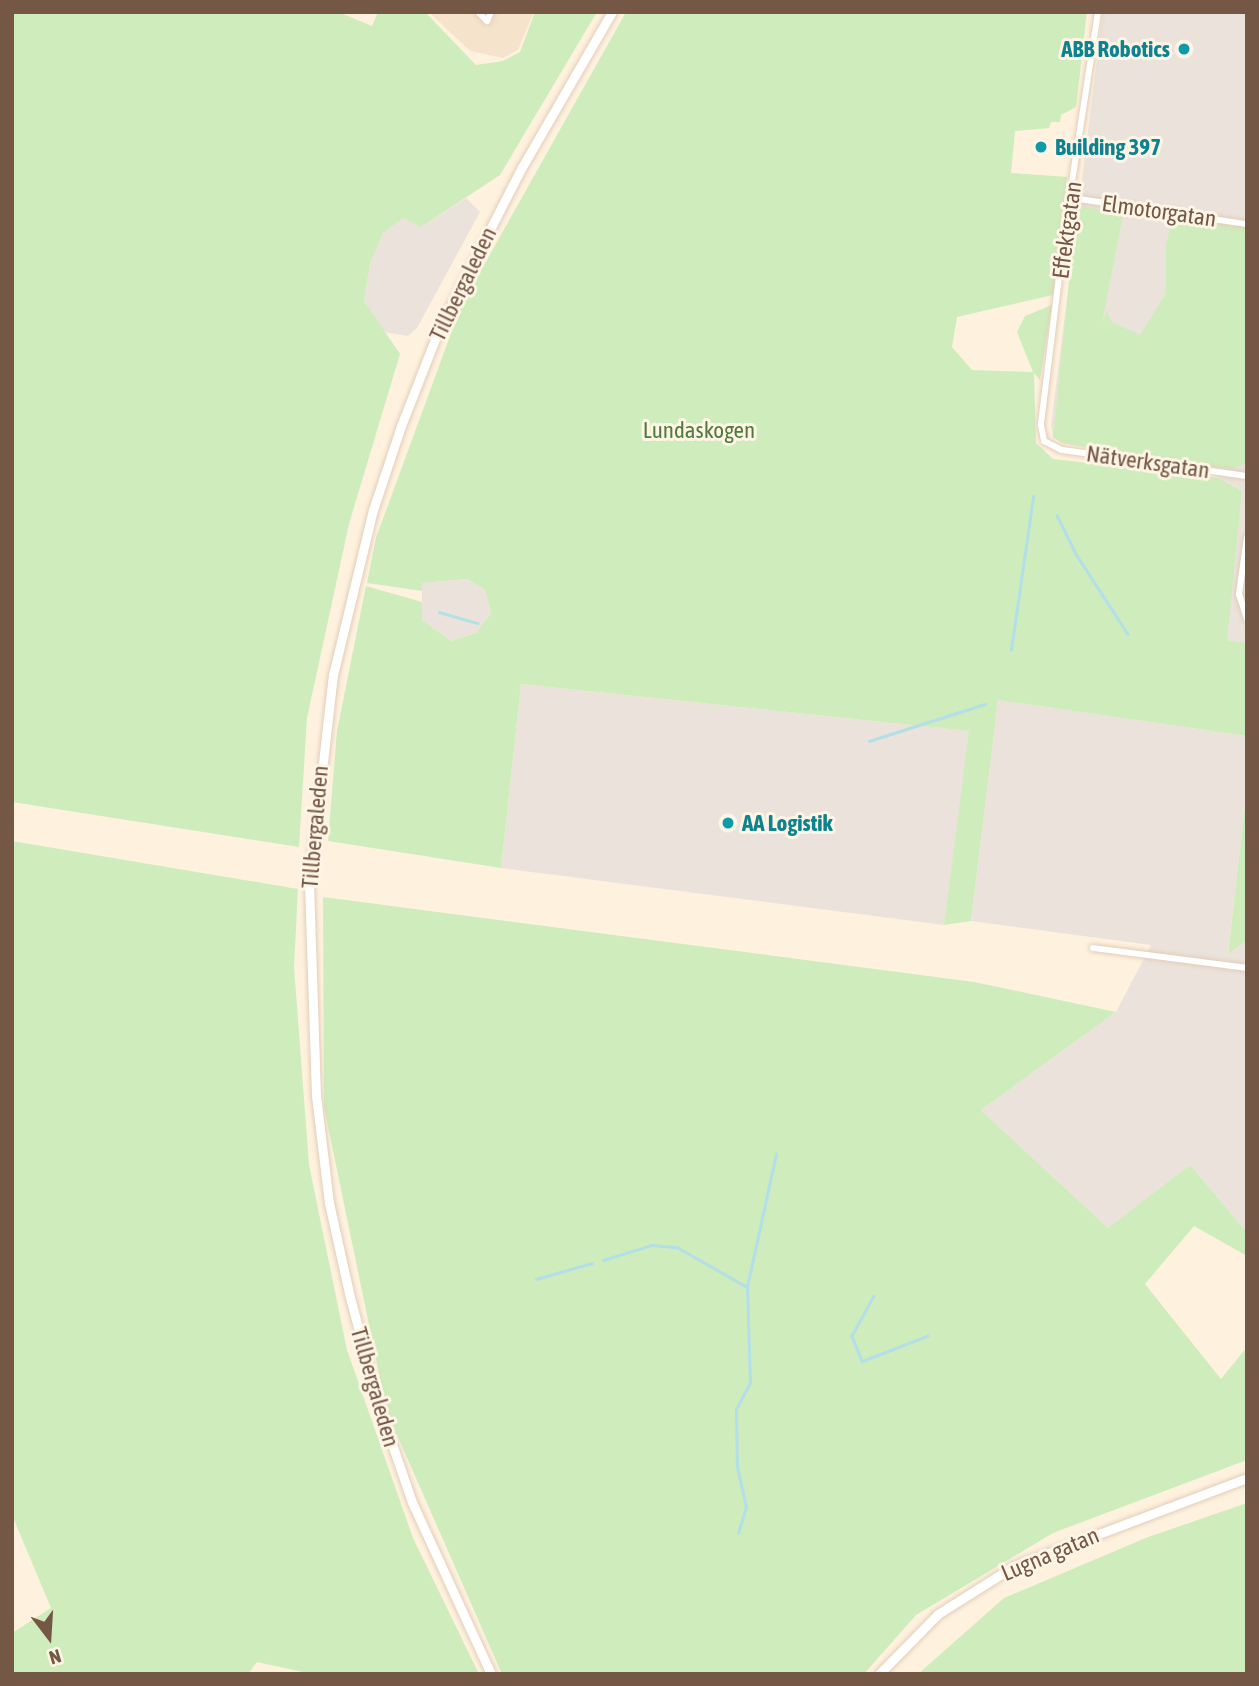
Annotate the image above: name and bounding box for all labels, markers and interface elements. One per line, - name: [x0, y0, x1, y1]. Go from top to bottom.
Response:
- place label: ABB Robotics: [1061, 35, 1170, 63]
- marker: ABB Robotics: [1176, 41, 1192, 57]
- place label: Building 397: [1055, 133, 1161, 161]
- marker: Building 397: [1033, 139, 1049, 155]
- street label: Effektgatan: [1047, 180, 1087, 280]
- street label: Elmotorgatan: [1100, 189, 1218, 233]
- street label: Tillbergaleden: [424, 223, 502, 345]
- park label: Lundaskogen: [643, 416, 755, 444]
- street label: Nätverksgatan: [1085, 440, 1211, 484]
- street label: Tillbergaleden: [296, 764, 334, 890]
- place label: AA Logistik: [742, 809, 833, 837]
- marker: AA Logistik: [720, 815, 736, 831]
- street label: Tillbergaleden: [345, 1324, 405, 1450]
- street label: Lugna gatan: [997, 1521, 1103, 1587]
- north arrow: [14, 1602, 84, 1672]
- text: N: [47, 1645, 64, 1669]

